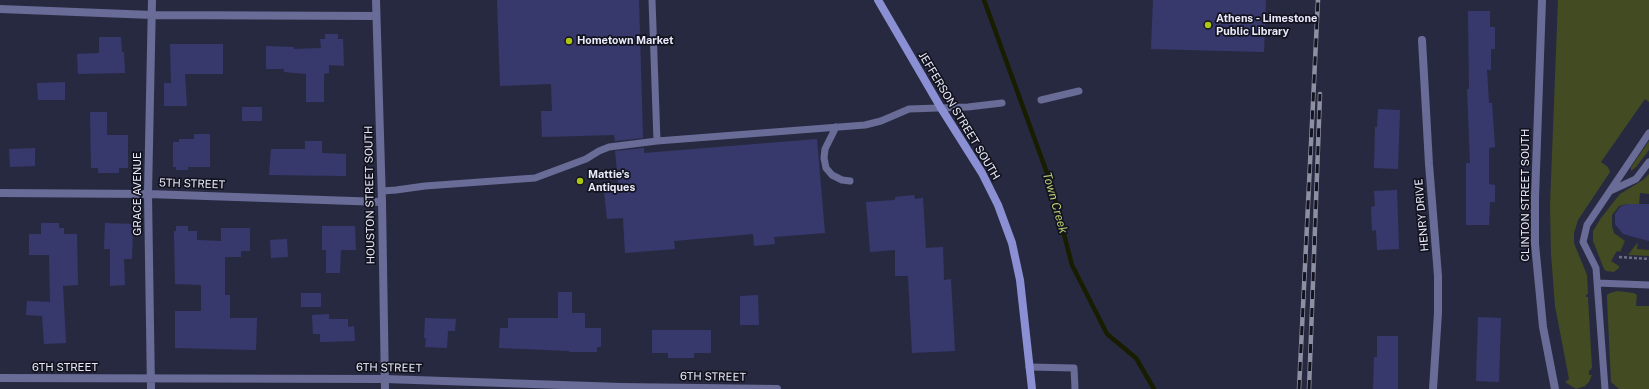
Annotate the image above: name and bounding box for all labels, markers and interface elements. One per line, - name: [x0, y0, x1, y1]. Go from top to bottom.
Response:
- place label: Athens - Limestone Public Library: [1216, 12, 1317, 38]
- marker: Athens - Limestone Public Library: [1203, 20, 1213, 30]
- place label: Hometown Market: [577, 34, 674, 48]
- marker: Hometown Market: [564, 36, 574, 46]
- street label: JEFFERSON STREET SOUTH: [916, 50, 1002, 182]
- street label: HOUSTON STREET SOUTH: [362, 125, 378, 265]
- street label: CLINTON STREET SOUTH: [1519, 129, 1533, 261]
- street label: GRACE AVENUE: [131, 152, 145, 236]
- place label: Mattie's Antiques: [588, 168, 635, 194]
- water label: Town Creek: [1039, 171, 1071, 235]
- street label: 5TH STREET: [159, 176, 225, 192]
- marker: Mattie's Antiques: [575, 176, 585, 186]
- street label: HENRY DRIVE: [1412, 178, 1432, 252]
- street label: 6TH STREET: [32, 361, 98, 375]
- street label: 6TH STREET: [356, 361, 422, 375]
- street label: 6TH STREET: [680, 370, 746, 384]

